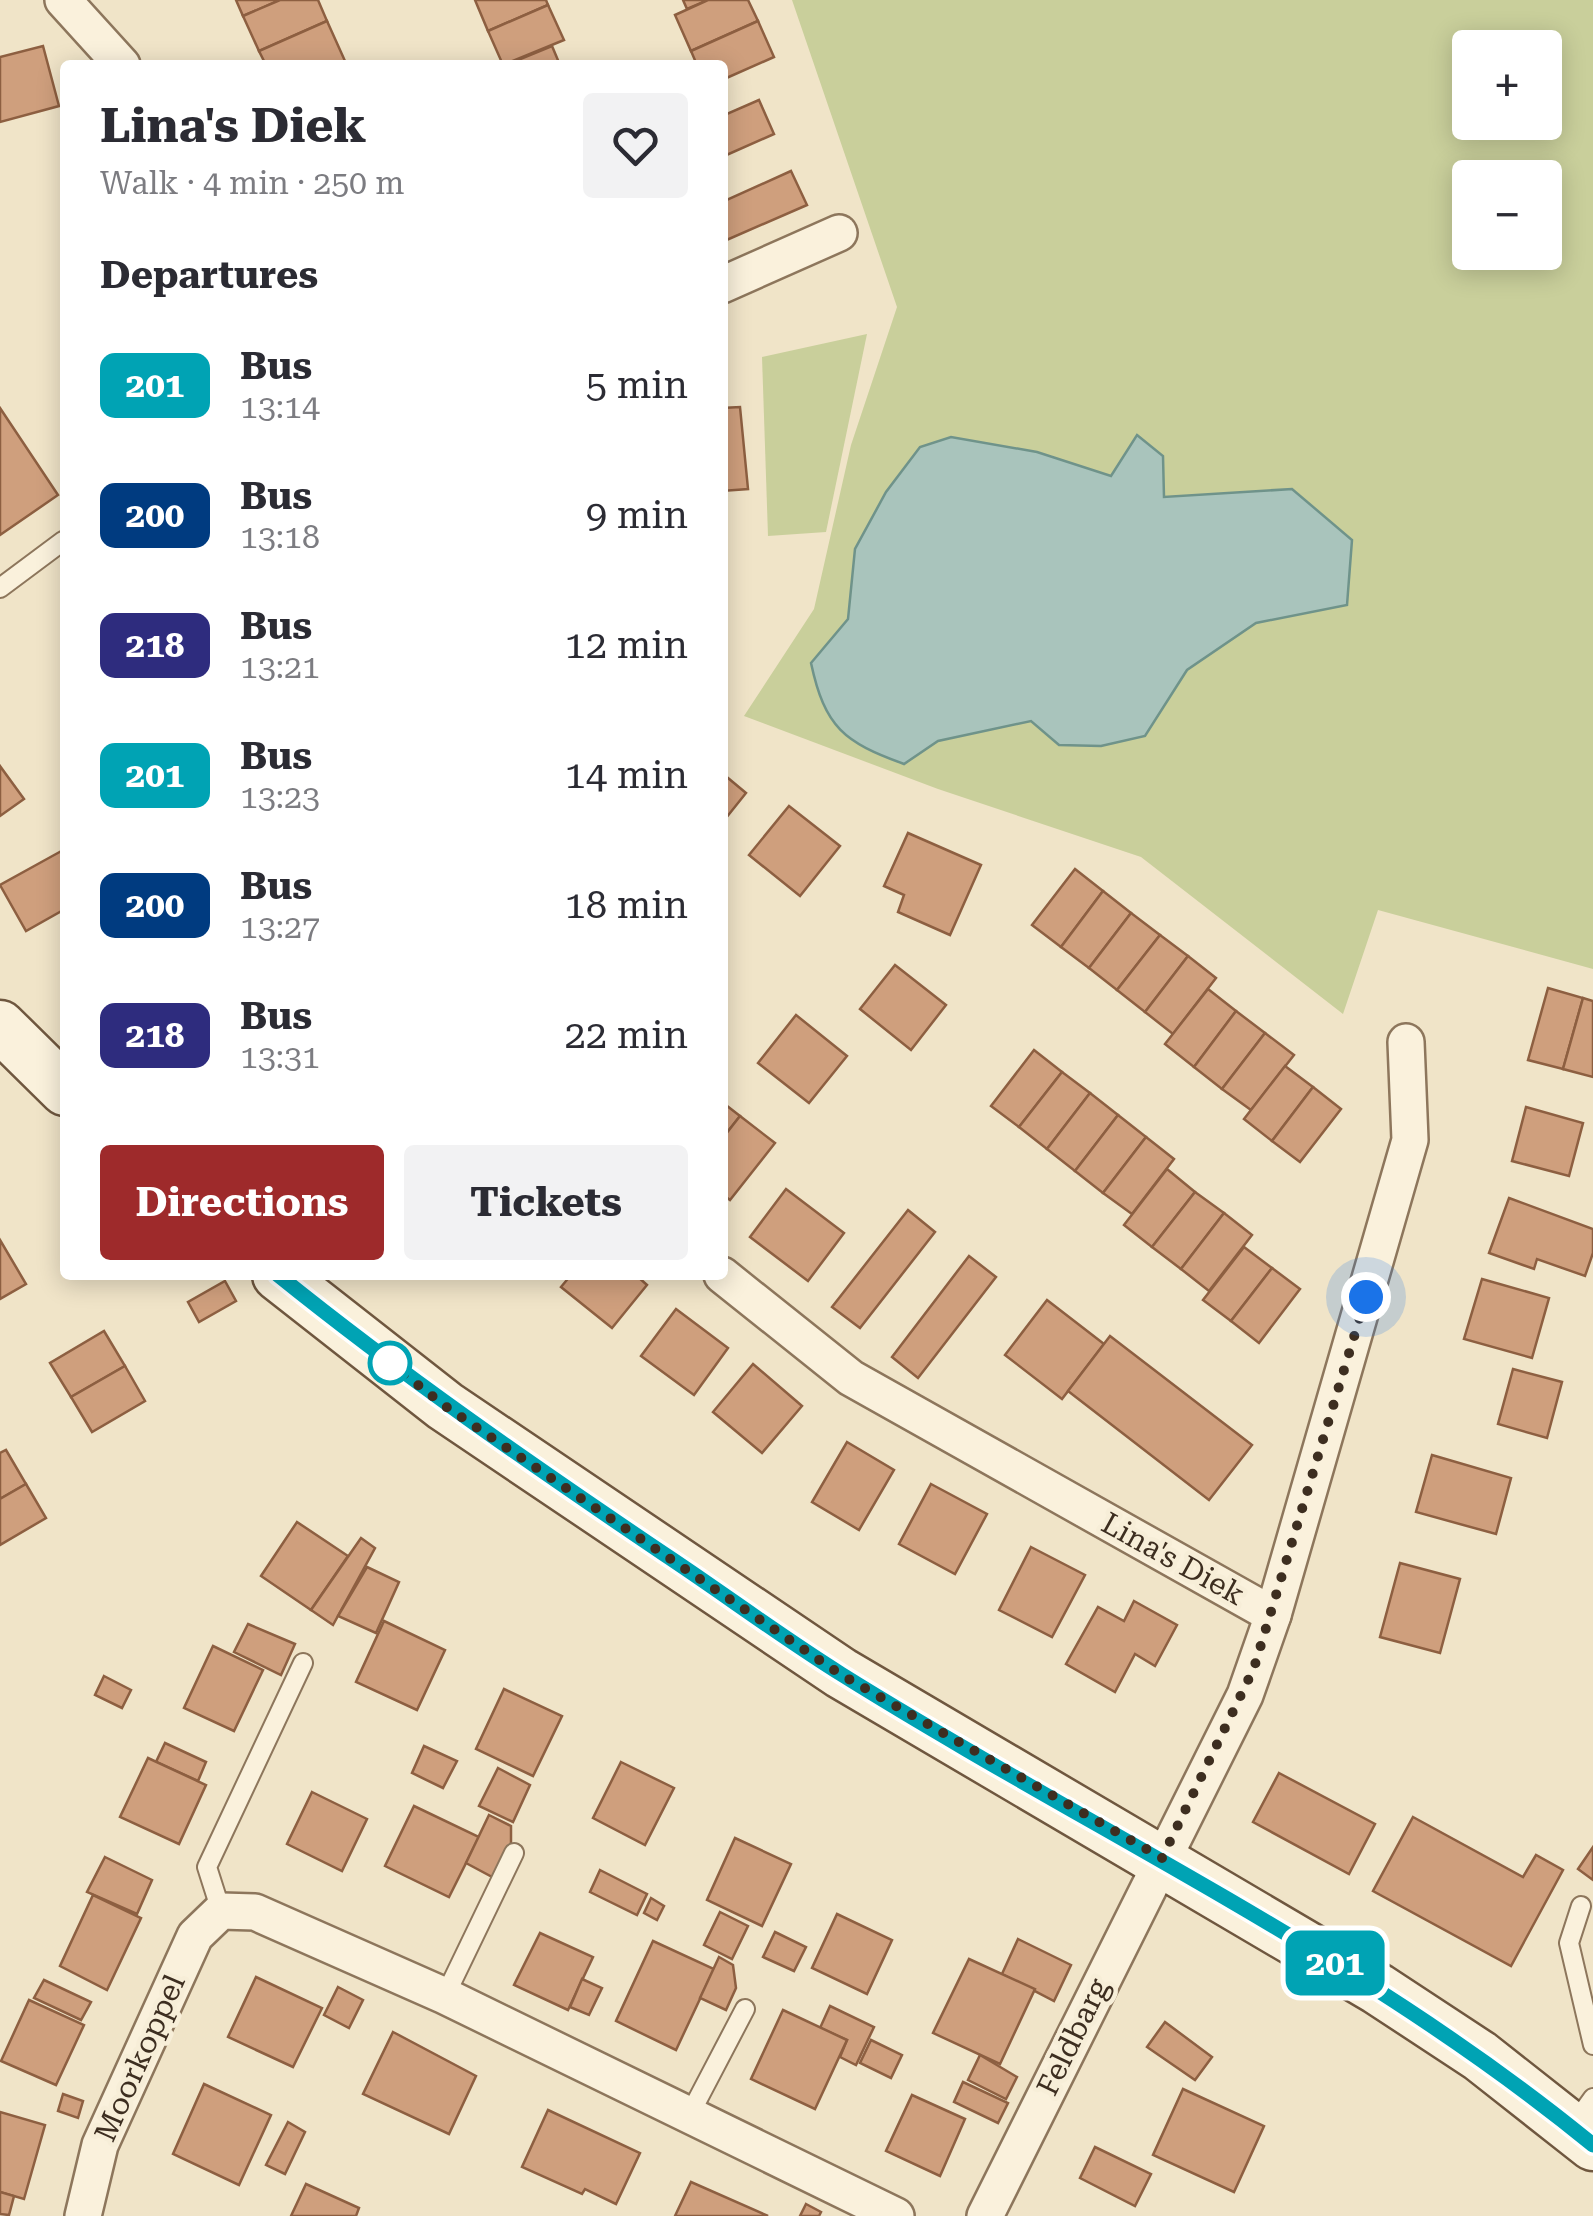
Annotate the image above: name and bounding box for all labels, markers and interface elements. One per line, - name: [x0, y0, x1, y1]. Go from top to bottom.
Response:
- map controls: [1452, 30, 1562, 270]
- button: +: [1452, 30, 1562, 140]
- button: heart: [583, 93, 688, 198]
- text: Lina's Diek: [100, 98, 366, 154]
- button: −: [1452, 160, 1562, 270]
- text: Walk · 4 min · 250 m: [100, 164, 404, 202]
- text: Departures: [100, 253, 318, 297]
- text: Bus: [240, 344, 312, 388]
- text: 5 min: [586, 363, 688, 407]
- text: 201: [126, 365, 184, 406]
- text: 13:14: [240, 388, 320, 426]
- text: Bus: [240, 474, 312, 518]
- text: 9 min: [586, 493, 688, 537]
- text: 200: [126, 495, 184, 536]
- text: 13:18: [240, 518, 320, 556]
- text: Bus: [240, 604, 312, 648]
- text: 12 min: [565, 623, 688, 667]
- text: 218: [126, 625, 184, 666]
- text: 13:21: [240, 648, 320, 686]
- text: Bus: [240, 734, 312, 778]
- text: 14 min: [565, 753, 688, 797]
- text: 201: [126, 755, 184, 796]
- text: 13:23: [240, 778, 320, 816]
- text: Bus: [240, 864, 312, 908]
- text: 18 min: [565, 883, 688, 927]
- text: 200: [126, 885, 184, 926]
- text: 13:27: [240, 908, 320, 946]
- text: Bus: [240, 994, 312, 1038]
- text: 22 min: [565, 1013, 688, 1057]
- text: 218: [126, 1015, 184, 1056]
- text: 13:31: [240, 1038, 320, 1076]
- button: Directions: [100, 1145, 384, 1260]
- button: Tickets: [404, 1145, 688, 1260]
- your location: [1341, 1272, 1391, 1322]
- unlabelled marker: [369, 1342, 411, 1384]
- street label: Lina's Diek: [1096, 1505, 1251, 1612]
- line badge: 201: [1278, 1930, 1392, 1996]
- text: 201: [1306, 1943, 1364, 1984]
- street label: Moorkoppel: [87, 1969, 192, 2147]
- street label: Feldbarg: [1029, 1973, 1116, 2101]

